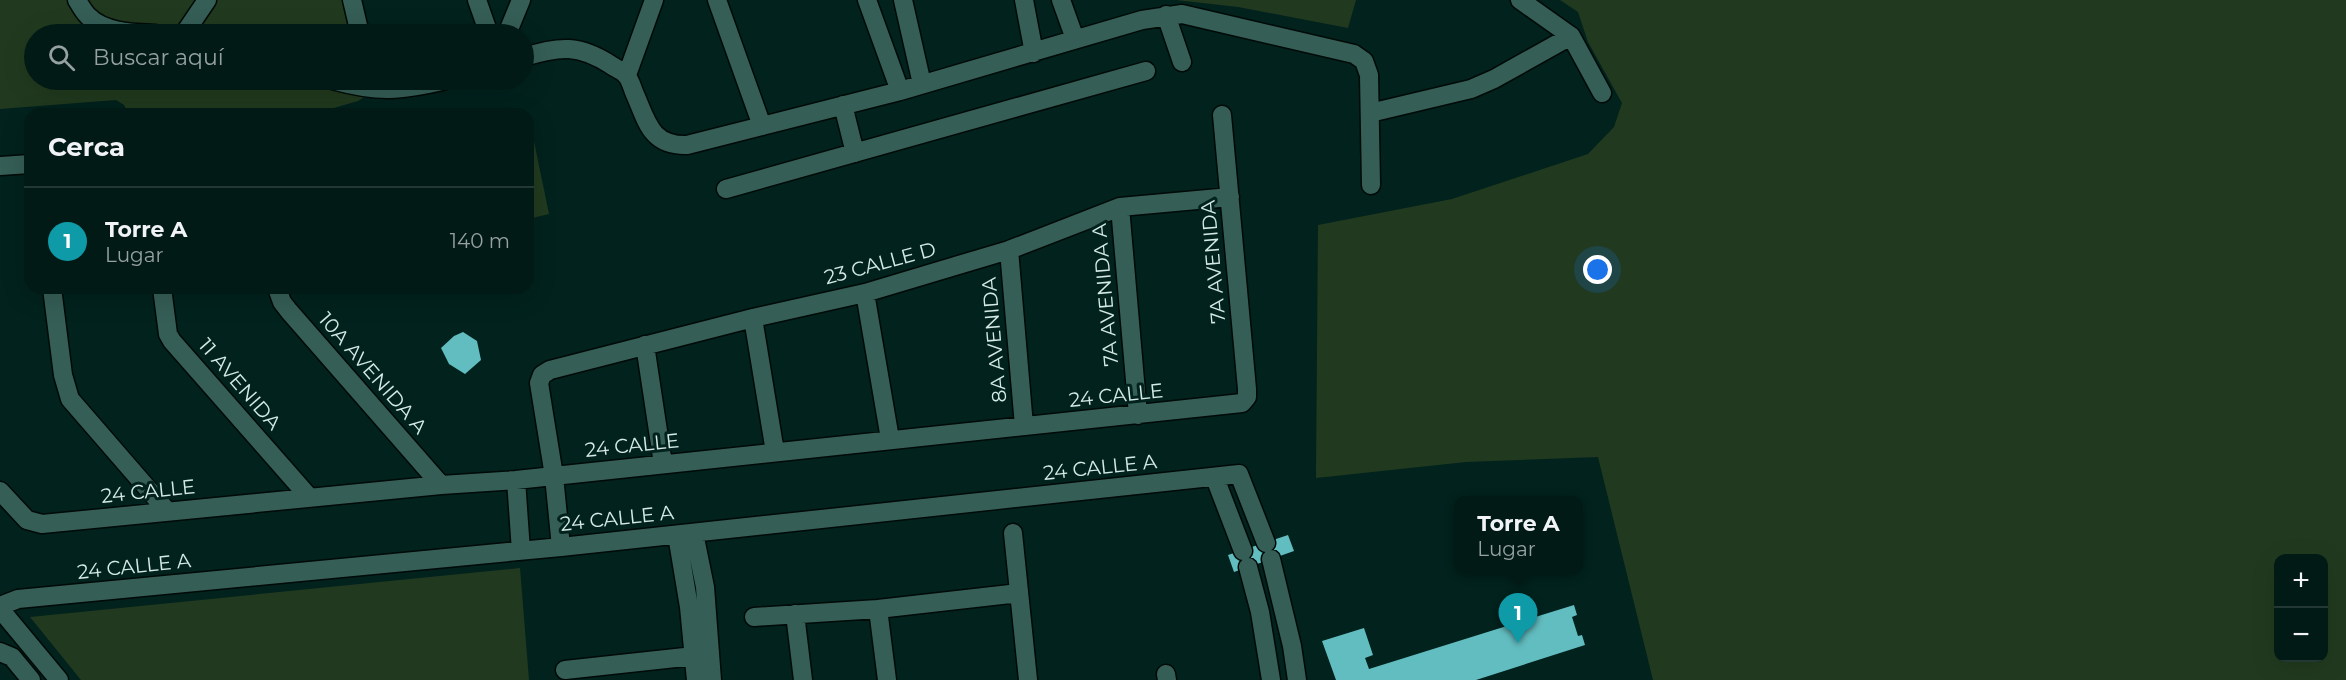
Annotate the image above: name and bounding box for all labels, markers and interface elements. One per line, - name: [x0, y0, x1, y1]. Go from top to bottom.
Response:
- search box: [24, 24, 534, 90]
- icon: search: [45, 41, 78, 74]
- text: Buscar aquí: [93, 44, 224, 71]
- text: Cerca: [48, 131, 125, 163]
- street label: 7A AVENIDA: [1196, 199, 1230, 325]
- text: Torre A: [105, 216, 187, 243]
- street label: 7A AVENIDA A: [1087, 222, 1123, 367]
- text: 1: [64, 229, 71, 253]
- text: 140 m: [450, 229, 510, 253]
- street label: 23 CALLE D: [821, 237, 939, 289]
- text: Lugar: [105, 243, 164, 267]
- your location: [1583, 255, 1612, 284]
- street label: 8A AVENIDA: [977, 276, 1011, 404]
- street label: 10A AVENIDA A: [314, 307, 433, 439]
- street label: 11 AVENIDA: [194, 333, 287, 435]
- street label: 24 CALLE: [1068, 378, 1164, 412]
- street label: 24 CALLE: [584, 428, 680, 462]
- street label: 24 CALLE A: [1042, 449, 1159, 485]
- street label: 24 CALLE: [100, 474, 196, 508]
- popup: [1454, 496, 1583, 574]
- street label: 24 CALLE A: [559, 500, 676, 536]
- text: Torre A: [1477, 510, 1560, 537]
- text: Lugar: [1477, 537, 1536, 561]
- street label: 24 CALLE A: [76, 548, 193, 584]
- map controls: [2274, 554, 2328, 662]
- button: +: [2274, 554, 2328, 608]
- pin: 1: [1498, 594, 1538, 643]
- button: −: [2274, 608, 2328, 662]

